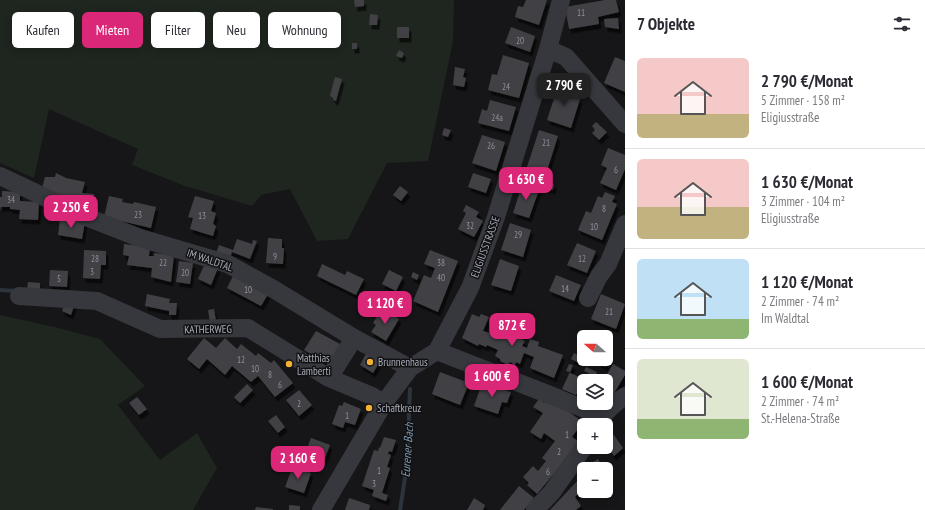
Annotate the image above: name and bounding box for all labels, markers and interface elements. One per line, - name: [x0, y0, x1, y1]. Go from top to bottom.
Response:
- house number: 11: [577, 7, 585, 18]
- chip: Kaufen: [12, 12, 74, 48]
- chip: Mieten: [82, 12, 143, 48]
- chip: Filter: [151, 12, 205, 48]
- chip: Neu: [213, 12, 260, 48]
- chip: Wohnung: [268, 12, 341, 48]
- text: 7 Objekte: [637, 13, 695, 35]
- icon: filters: [891, 13, 913, 35]
- house number: 20: [516, 35, 524, 46]
- text: 2 790 €/Monat: [761, 70, 853, 92]
- pin: 2 790 €: [527, 73, 601, 107]
- icon: home: [669, 74, 717, 122]
- text: 2 790 €: [546, 77, 582, 94]
- house number: 24: [502, 81, 510, 92]
- text: 5 Zimmer · 158 m²: [761, 92, 845, 109]
- text: Eligiusstraße: [761, 109, 819, 126]
- house number: 24a: [491, 112, 503, 123]
- house number: 21: [542, 137, 550, 148]
- house number: 26: [487, 140, 495, 151]
- house number: 6: [614, 164, 618, 175]
- pin: 1 630 €: [489, 167, 563, 201]
- text: 1 630 €: [508, 171, 544, 188]
- text: 1 630 €/Monat: [761, 171, 853, 193]
- icon: home: [669, 175, 717, 223]
- text: 3 Zimmer · 104 m²: [761, 193, 845, 210]
- house number: 34: [7, 194, 15, 205]
- pin: 2 250 €: [34, 195, 108, 229]
- text: 2 250 €: [53, 199, 89, 216]
- house number: 8: [602, 203, 606, 214]
- house number: 23: [134, 209, 142, 220]
- house number: 13: [198, 210, 206, 221]
- text: Eligiusstraße: [761, 210, 819, 227]
- street label: ELIGIUSSTRASSE: [467, 214, 503, 280]
- house number: 32: [466, 220, 474, 231]
- house number: 10: [590, 221, 598, 232]
- house number: 29: [514, 229, 522, 240]
- street label: IM WALDTAL: [185, 246, 235, 275]
- house number: 9: [273, 251, 277, 262]
- house number: 28: [91, 253, 99, 264]
- house number: 12: [578, 253, 586, 264]
- house number: 22: [159, 257, 167, 268]
- house number: 38: [437, 257, 445, 268]
- house number: 3: [90, 266, 94, 277]
- house number: 20: [181, 267, 189, 278]
- text: 1 120 €/Monat: [761, 271, 853, 293]
- house number: 40: [437, 272, 445, 283]
- house number: 5: [57, 273, 61, 284]
- icon: home: [669, 275, 717, 323]
- house number: 14: [561, 283, 569, 294]
- house number: 10: [244, 284, 252, 295]
- pin: 1 120 €: [348, 291, 422, 325]
- text: 2 Zimmer · 74 m²: [761, 293, 839, 310]
- text: 1 120 €: [367, 295, 403, 312]
- house number: 21: [605, 306, 613, 317]
- text: Im Waldtal: [761, 310, 809, 327]
- pin: 872 €: [484, 313, 540, 347]
- text: 872 €: [498, 317, 526, 334]
- street label: KATHERWEG: [184, 322, 232, 336]
- north arrow: [577, 330, 613, 366]
- map controls: [577, 330, 613, 498]
- place label: Matthias Lamberti: [297, 351, 331, 378]
- house number: 12: [237, 354, 245, 365]
- place label: Brunnenhaus: [378, 355, 428, 369]
- marker: Brunnenhaus: [365, 357, 375, 367]
- marker: Matthias Lamberti: [284, 359, 294, 369]
- house number: 10: [251, 363, 259, 374]
- pin: 1 600 €: [455, 364, 529, 398]
- text: 1 600 €: [474, 368, 510, 385]
- house number: 8: [268, 369, 272, 380]
- text: 1 600 €/Monat: [761, 371, 853, 393]
- button: layers: [577, 374, 613, 410]
- icon: home: [669, 375, 717, 423]
- house number: 6: [278, 379, 282, 390]
- text: 2 Zimmer · 74 m²: [761, 393, 839, 410]
- house number: 2: [297, 398, 301, 409]
- place label: Schaftkreuz: [377, 401, 421, 415]
- marker: Schaftkreuz: [364, 403, 374, 413]
- house number: 1: [345, 410, 349, 421]
- text: St.-Helena-Straße: [761, 410, 840, 427]
- button: +: [577, 418, 613, 454]
- water label: Eurener Bach: [398, 422, 416, 478]
- house number: 1: [565, 429, 569, 440]
- pin: 2 160 €: [261, 446, 335, 480]
- house number: 2: [557, 446, 561, 457]
- text: 2 160 €: [280, 450, 316, 467]
- button: −: [577, 462, 613, 498]
- house number: 1: [377, 465, 381, 476]
- house number: 6: [546, 466, 550, 477]
- house number: 3: [372, 478, 376, 489]

